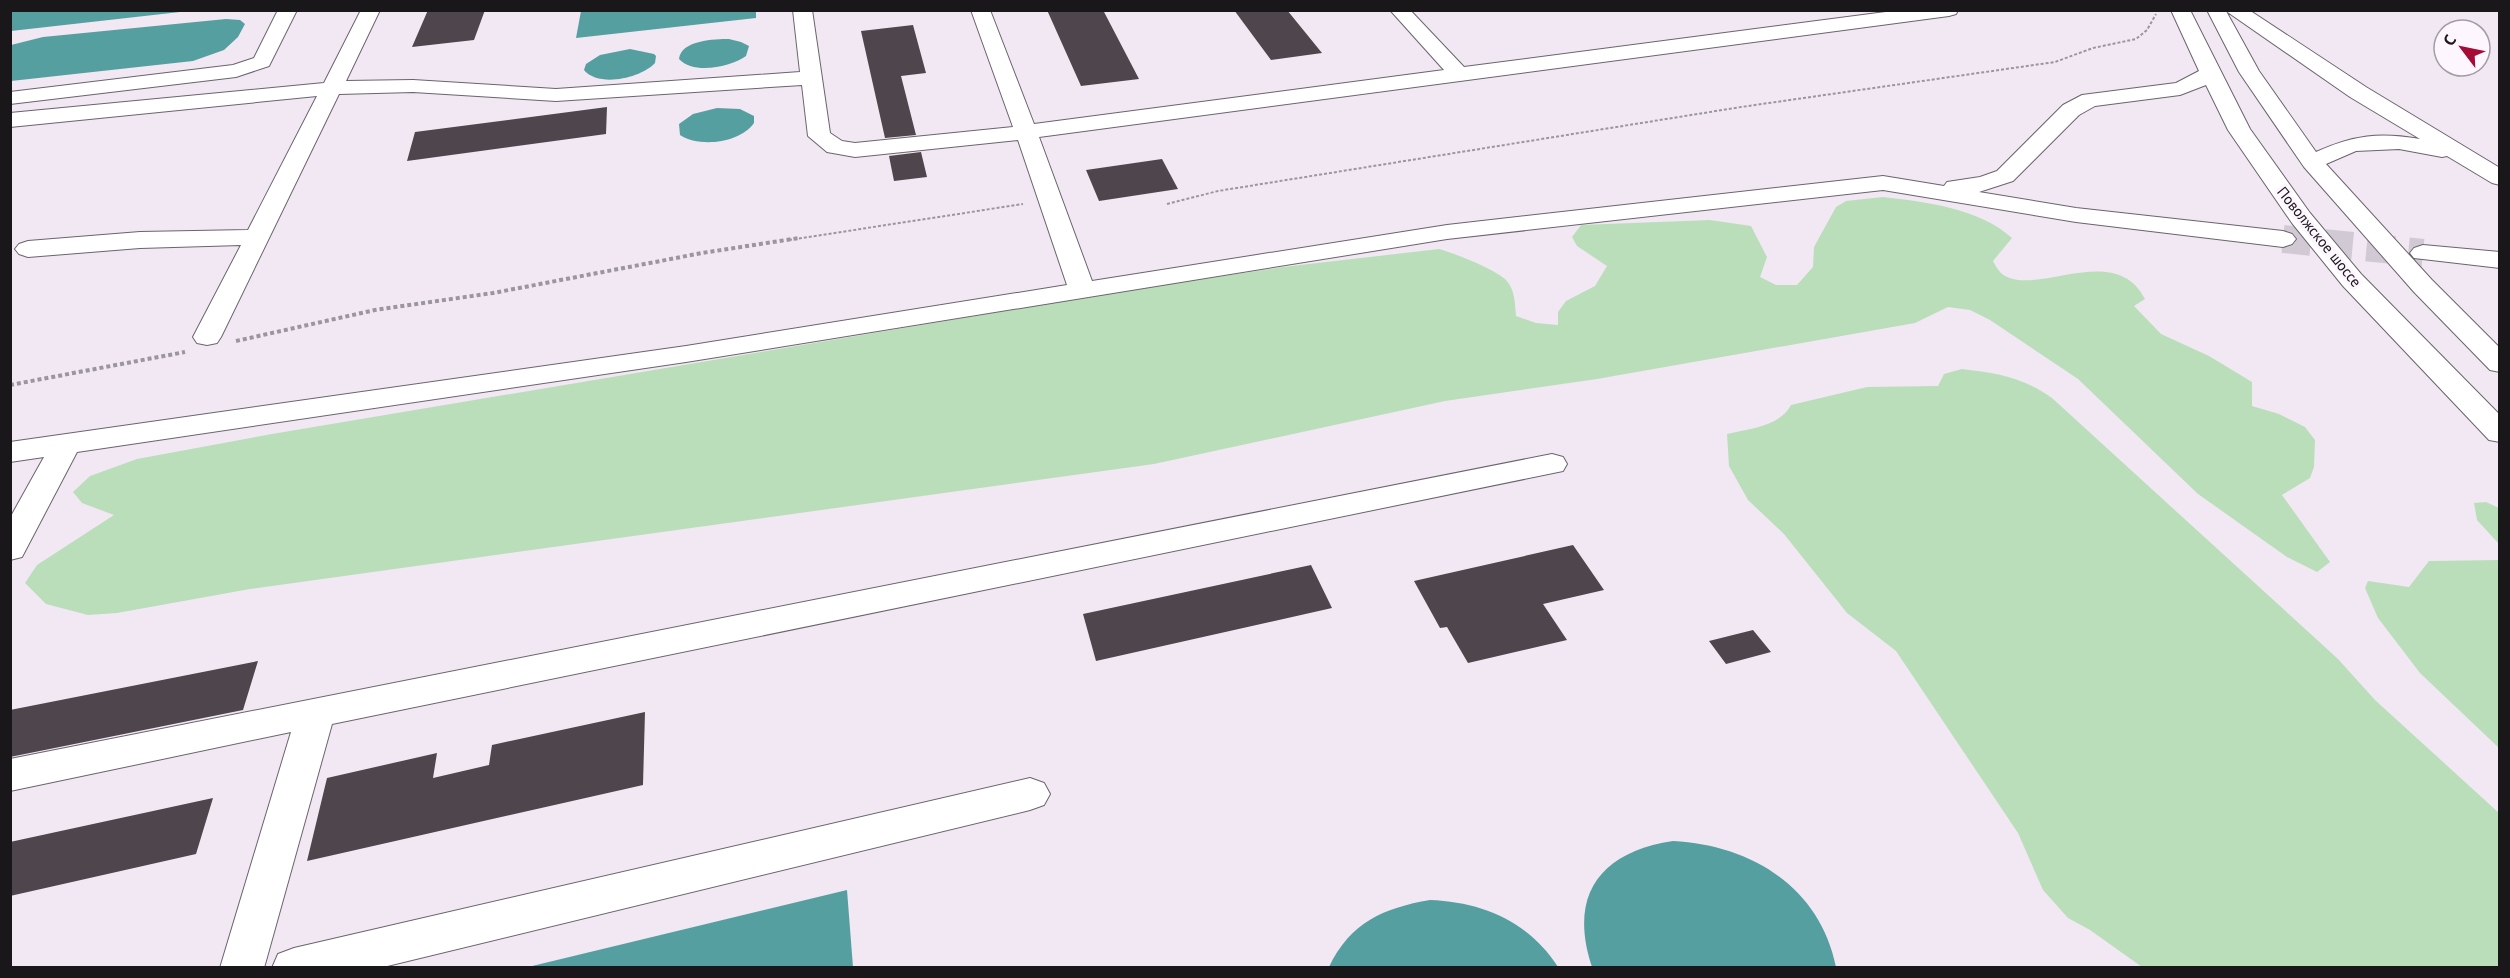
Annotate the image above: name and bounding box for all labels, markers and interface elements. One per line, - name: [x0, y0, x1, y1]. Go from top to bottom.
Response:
- north arrow: [2432, 18, 2492, 78]
- text: С: [2438, 31, 2460, 49]
- street label: Поволжское шоссе: [2273, 183, 2366, 291]

